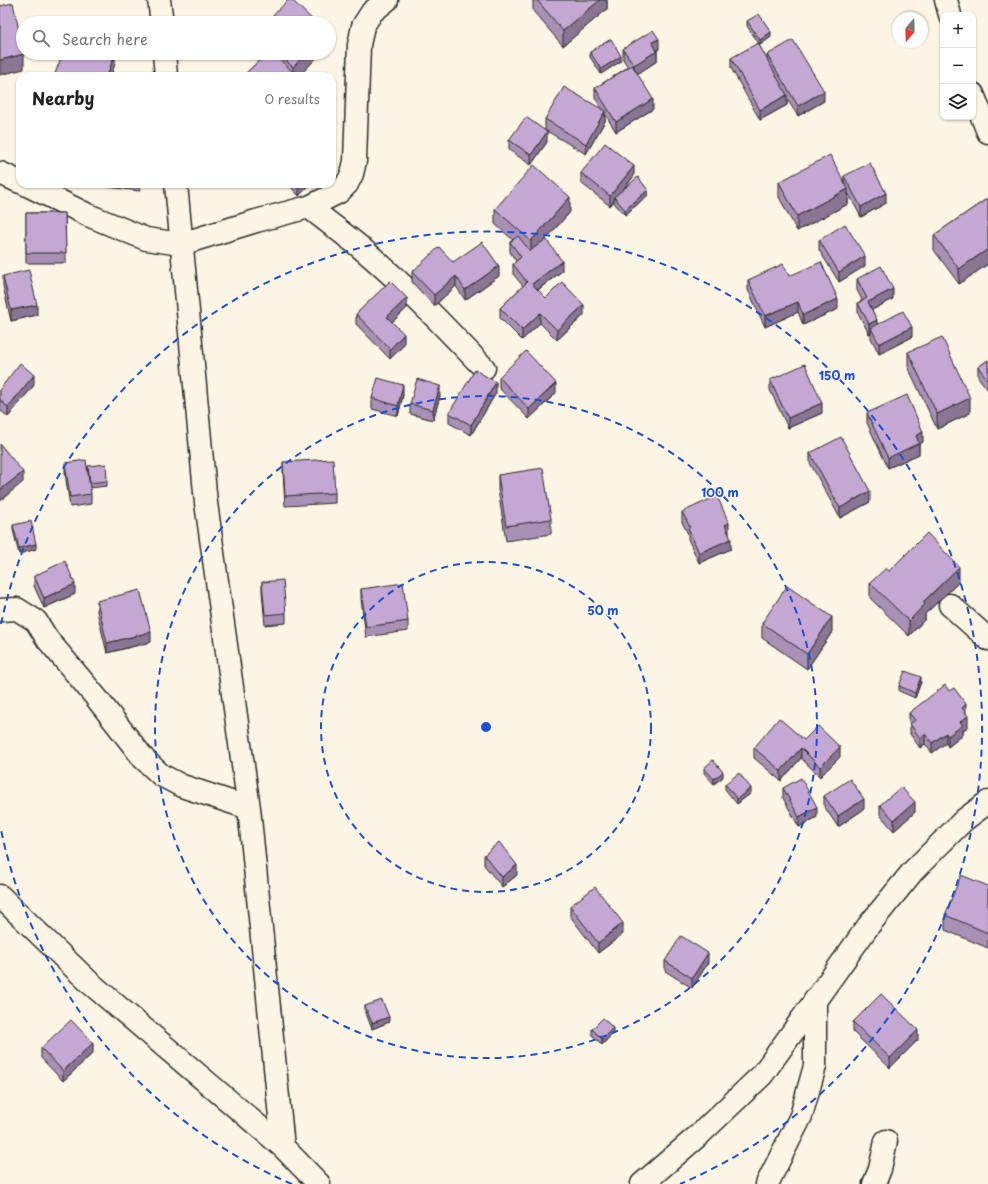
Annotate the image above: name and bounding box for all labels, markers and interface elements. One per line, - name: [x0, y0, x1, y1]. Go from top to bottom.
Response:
- north arrow: [892, 12, 928, 48]
- map controls: [940, 12, 976, 120]
- button: +: [940, 12, 976, 48]
- search box: [16, 16, 336, 60]
- icon: search: [30, 27, 52, 49]
- text: Search here: [62, 27, 148, 50]
- button: −: [940, 48, 976, 84]
- button: layers: [940, 84, 976, 120]
- text: Nearby: [32, 85, 94, 111]
- text: 0 results: [265, 89, 320, 108]
- text: 150 m: [819, 366, 855, 384]
- text: 100 m: [701, 483, 739, 501]
- text: 50 m: [587, 601, 619, 619]
- centre of rings: [479, 720, 493, 734]

